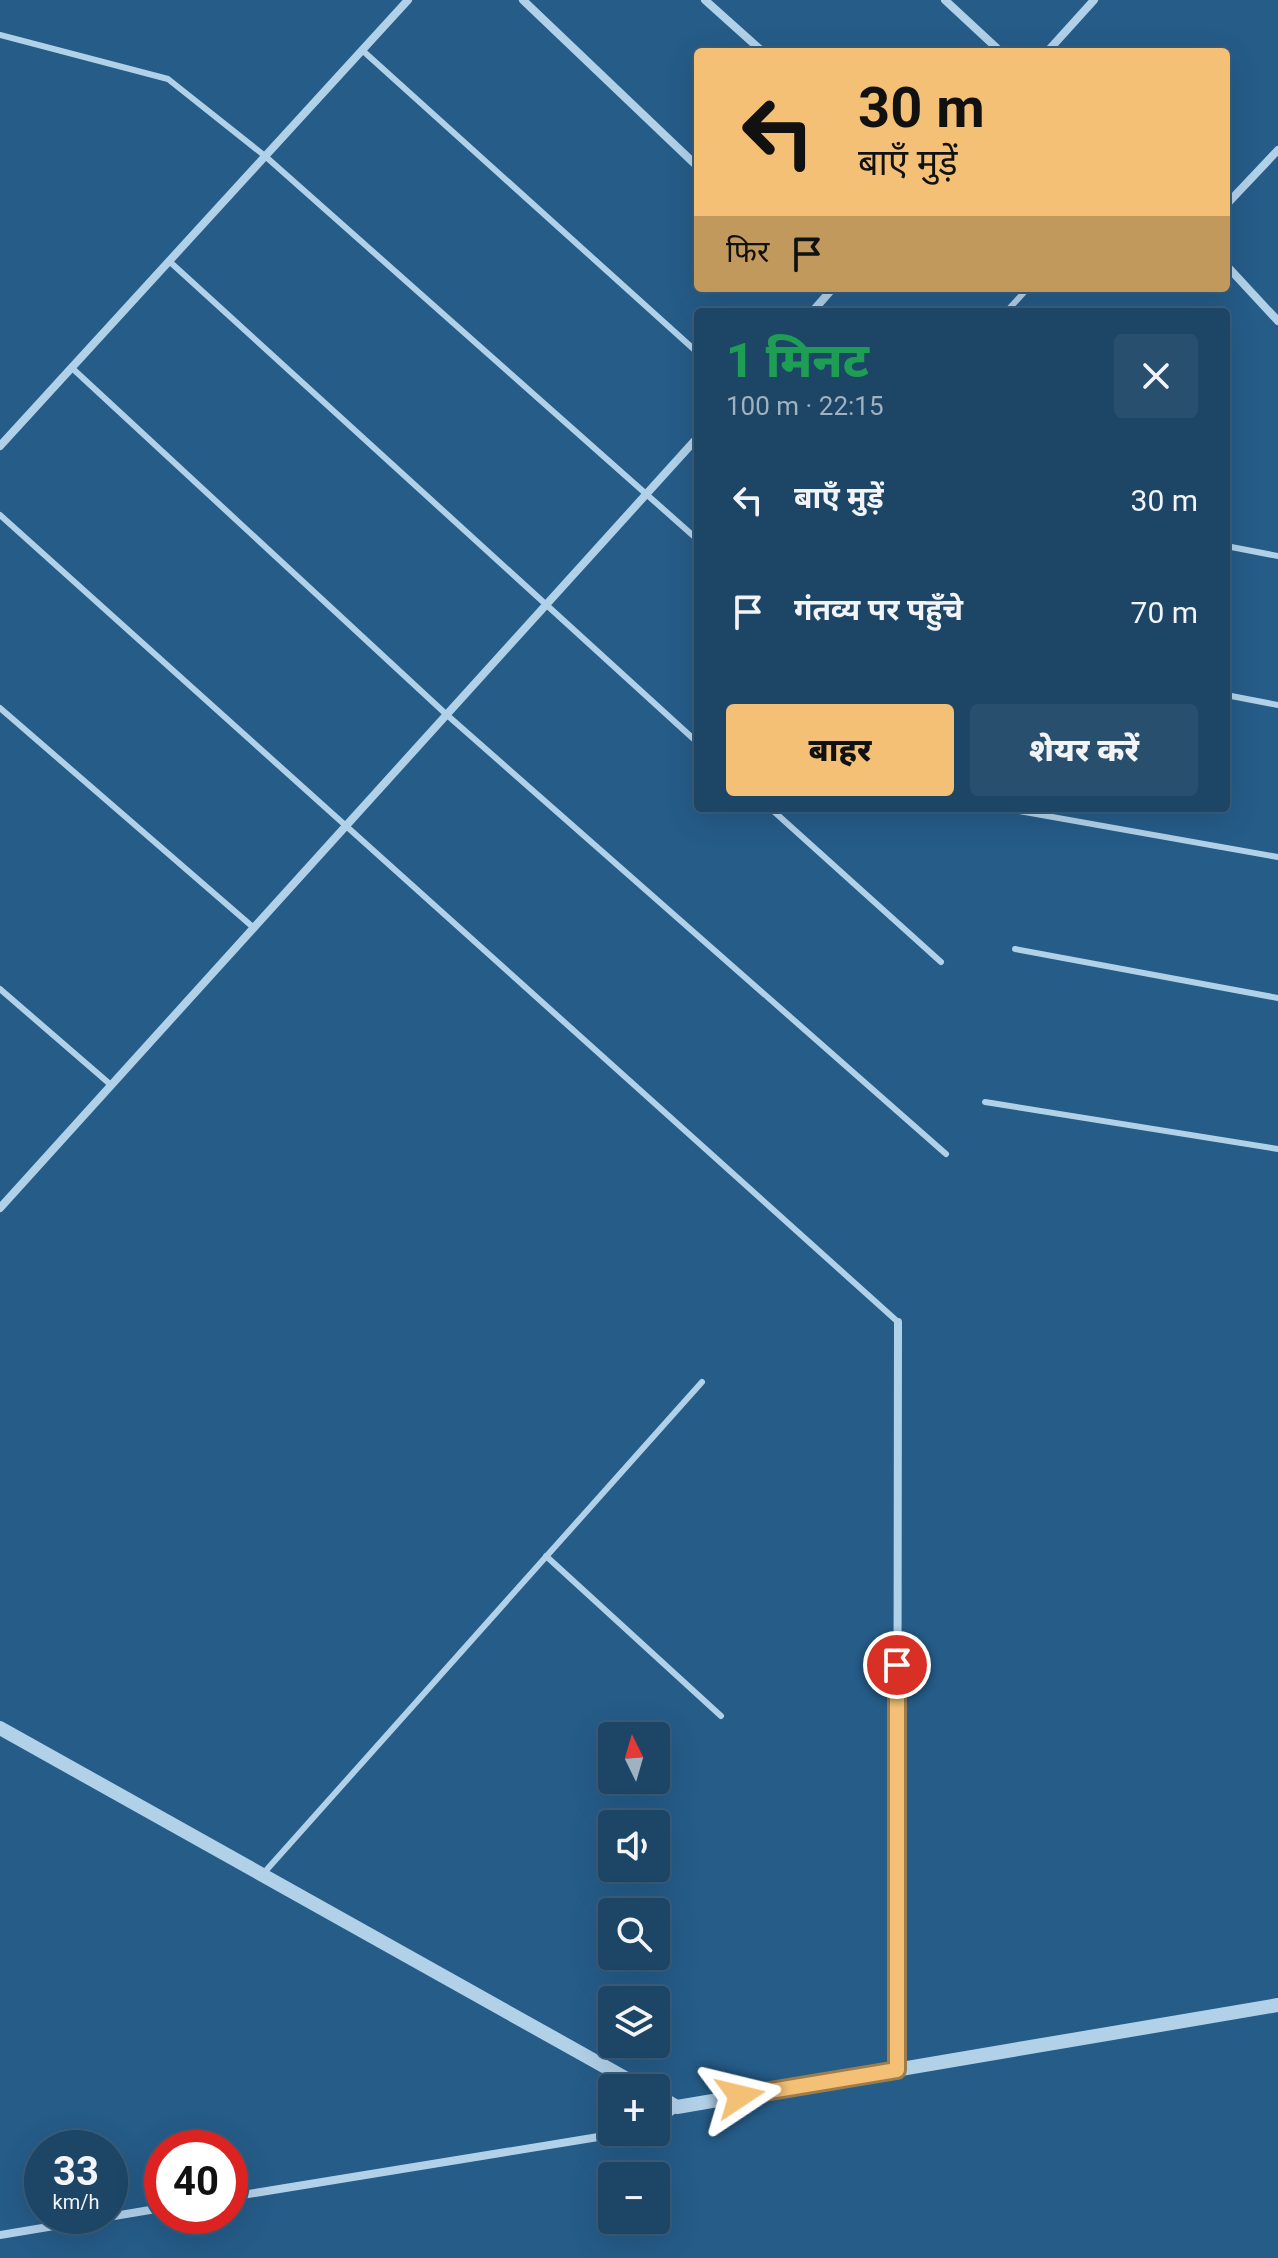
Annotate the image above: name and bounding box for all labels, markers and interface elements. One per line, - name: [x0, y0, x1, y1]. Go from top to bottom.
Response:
- text: 30 m: [858, 75, 985, 141]
- icon: left: [726, 80, 830, 184]
- text: बाएँ मुड़ें: [858, 142, 958, 184]
- icon: arrive: [785, 232, 829, 276]
- text: फिर: [726, 234, 769, 269]
- text: 1 मिनट: [726, 332, 869, 389]
- button: close: [1114, 334, 1198, 418]
- text: 100 m · 22:15: [726, 391, 884, 421]
- icon: left: [726, 478, 770, 522]
- text: बाएँ मुड़ें: [794, 480, 884, 515]
- text: 30 m: [1131, 483, 1198, 518]
- icon: arrive: [726, 590, 770, 634]
- text: गंतव्य पर पहुँचे: [794, 592, 963, 627]
- text: 70 m: [1131, 595, 1198, 630]
- button: बाहर: [726, 704, 954, 796]
- button: शेयर करें: [970, 704, 1198, 796]
- pin: [863, 1631, 931, 1699]
- icon: arrive: [875, 1643, 919, 1687]
- north arrow: [598, 1722, 670, 1794]
- map controls: [598, 1722, 670, 2234]
- button: sound: [598, 1810, 670, 1882]
- button: search: [598, 1898, 670, 1970]
- button: layers: [598, 1986, 670, 2058]
- position arrow: [698, 2054, 782, 2138]
- button: +: [598, 2074, 670, 2146]
- speed limit sign: 40: [144, 2130, 248, 2234]
- text: 33: [53, 2148, 99, 2195]
- button: −: [598, 2162, 670, 2234]
- text: km/h: [53, 2190, 99, 2214]

